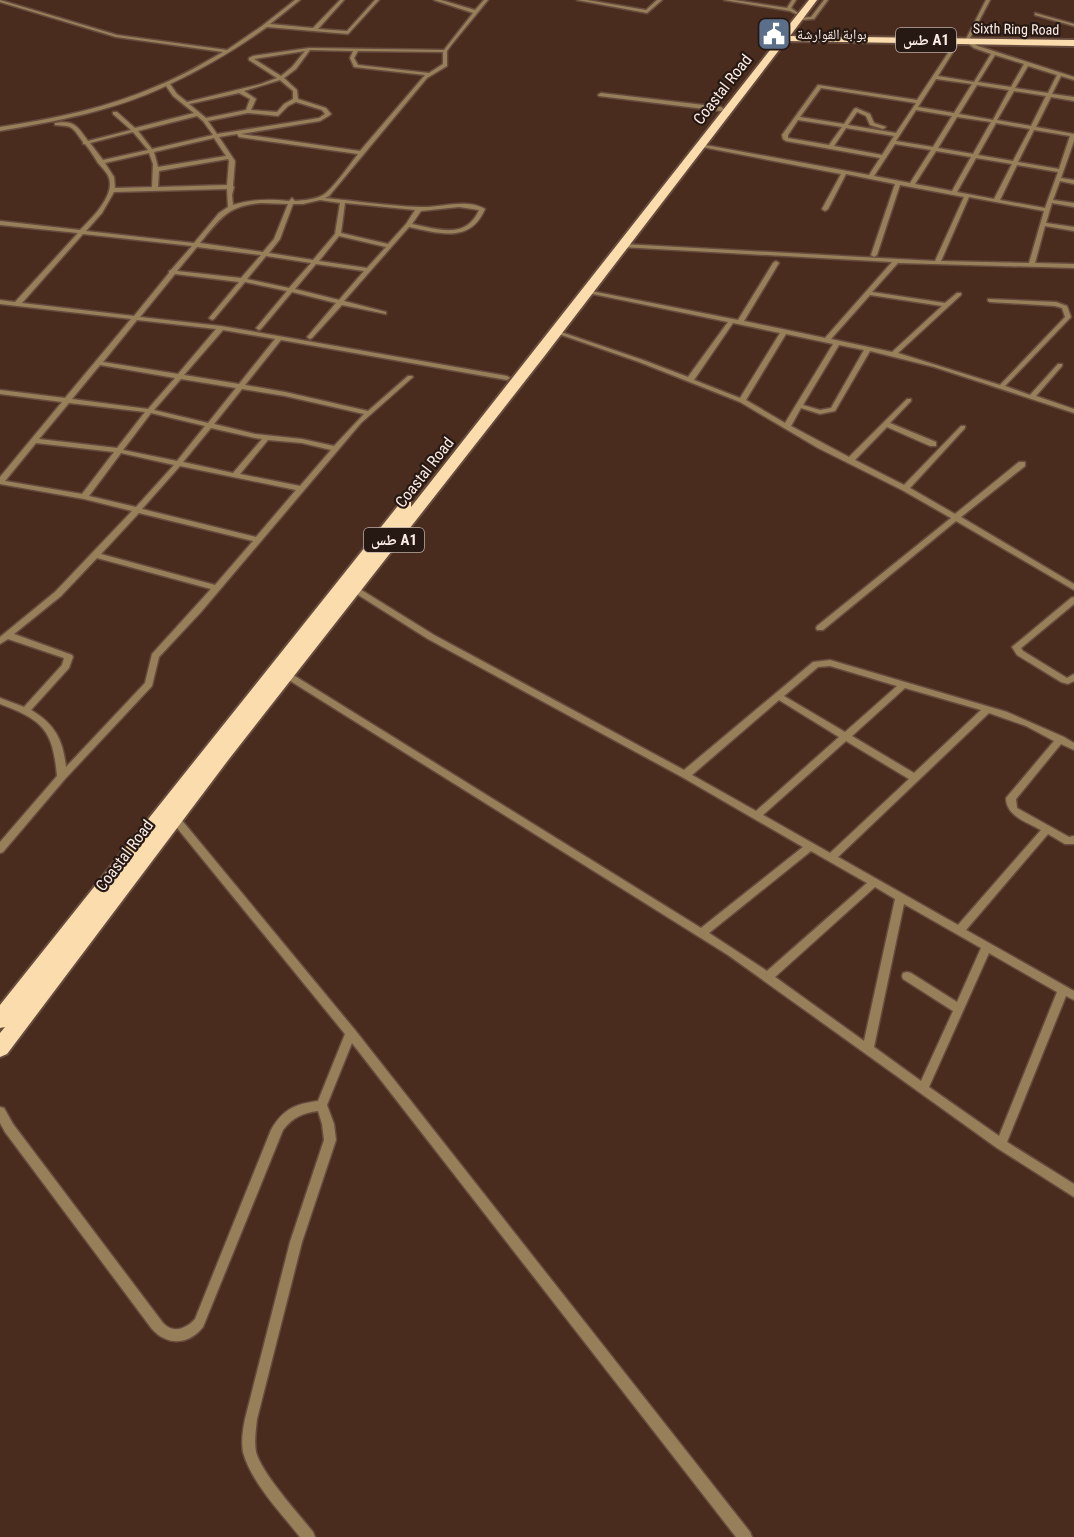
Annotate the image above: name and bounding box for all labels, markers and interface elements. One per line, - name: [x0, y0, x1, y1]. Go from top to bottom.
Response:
- public building icon: بوابة القوارشة: [756, 16, 792, 52]
- street label: Sixth Ring Road: [973, 20, 1059, 38]
- place label: بوابة القوارشة: [797, 26, 867, 43]
- road number: طس A1: [896, 28, 956, 52]
- street label: Coastal Road: [689, 50, 756, 128]
- street label: Coastal Road: [391, 433, 458, 511]
- road number: طس A1: [364, 528, 424, 552]
- street label: Coastal Road: [92, 816, 157, 895]

